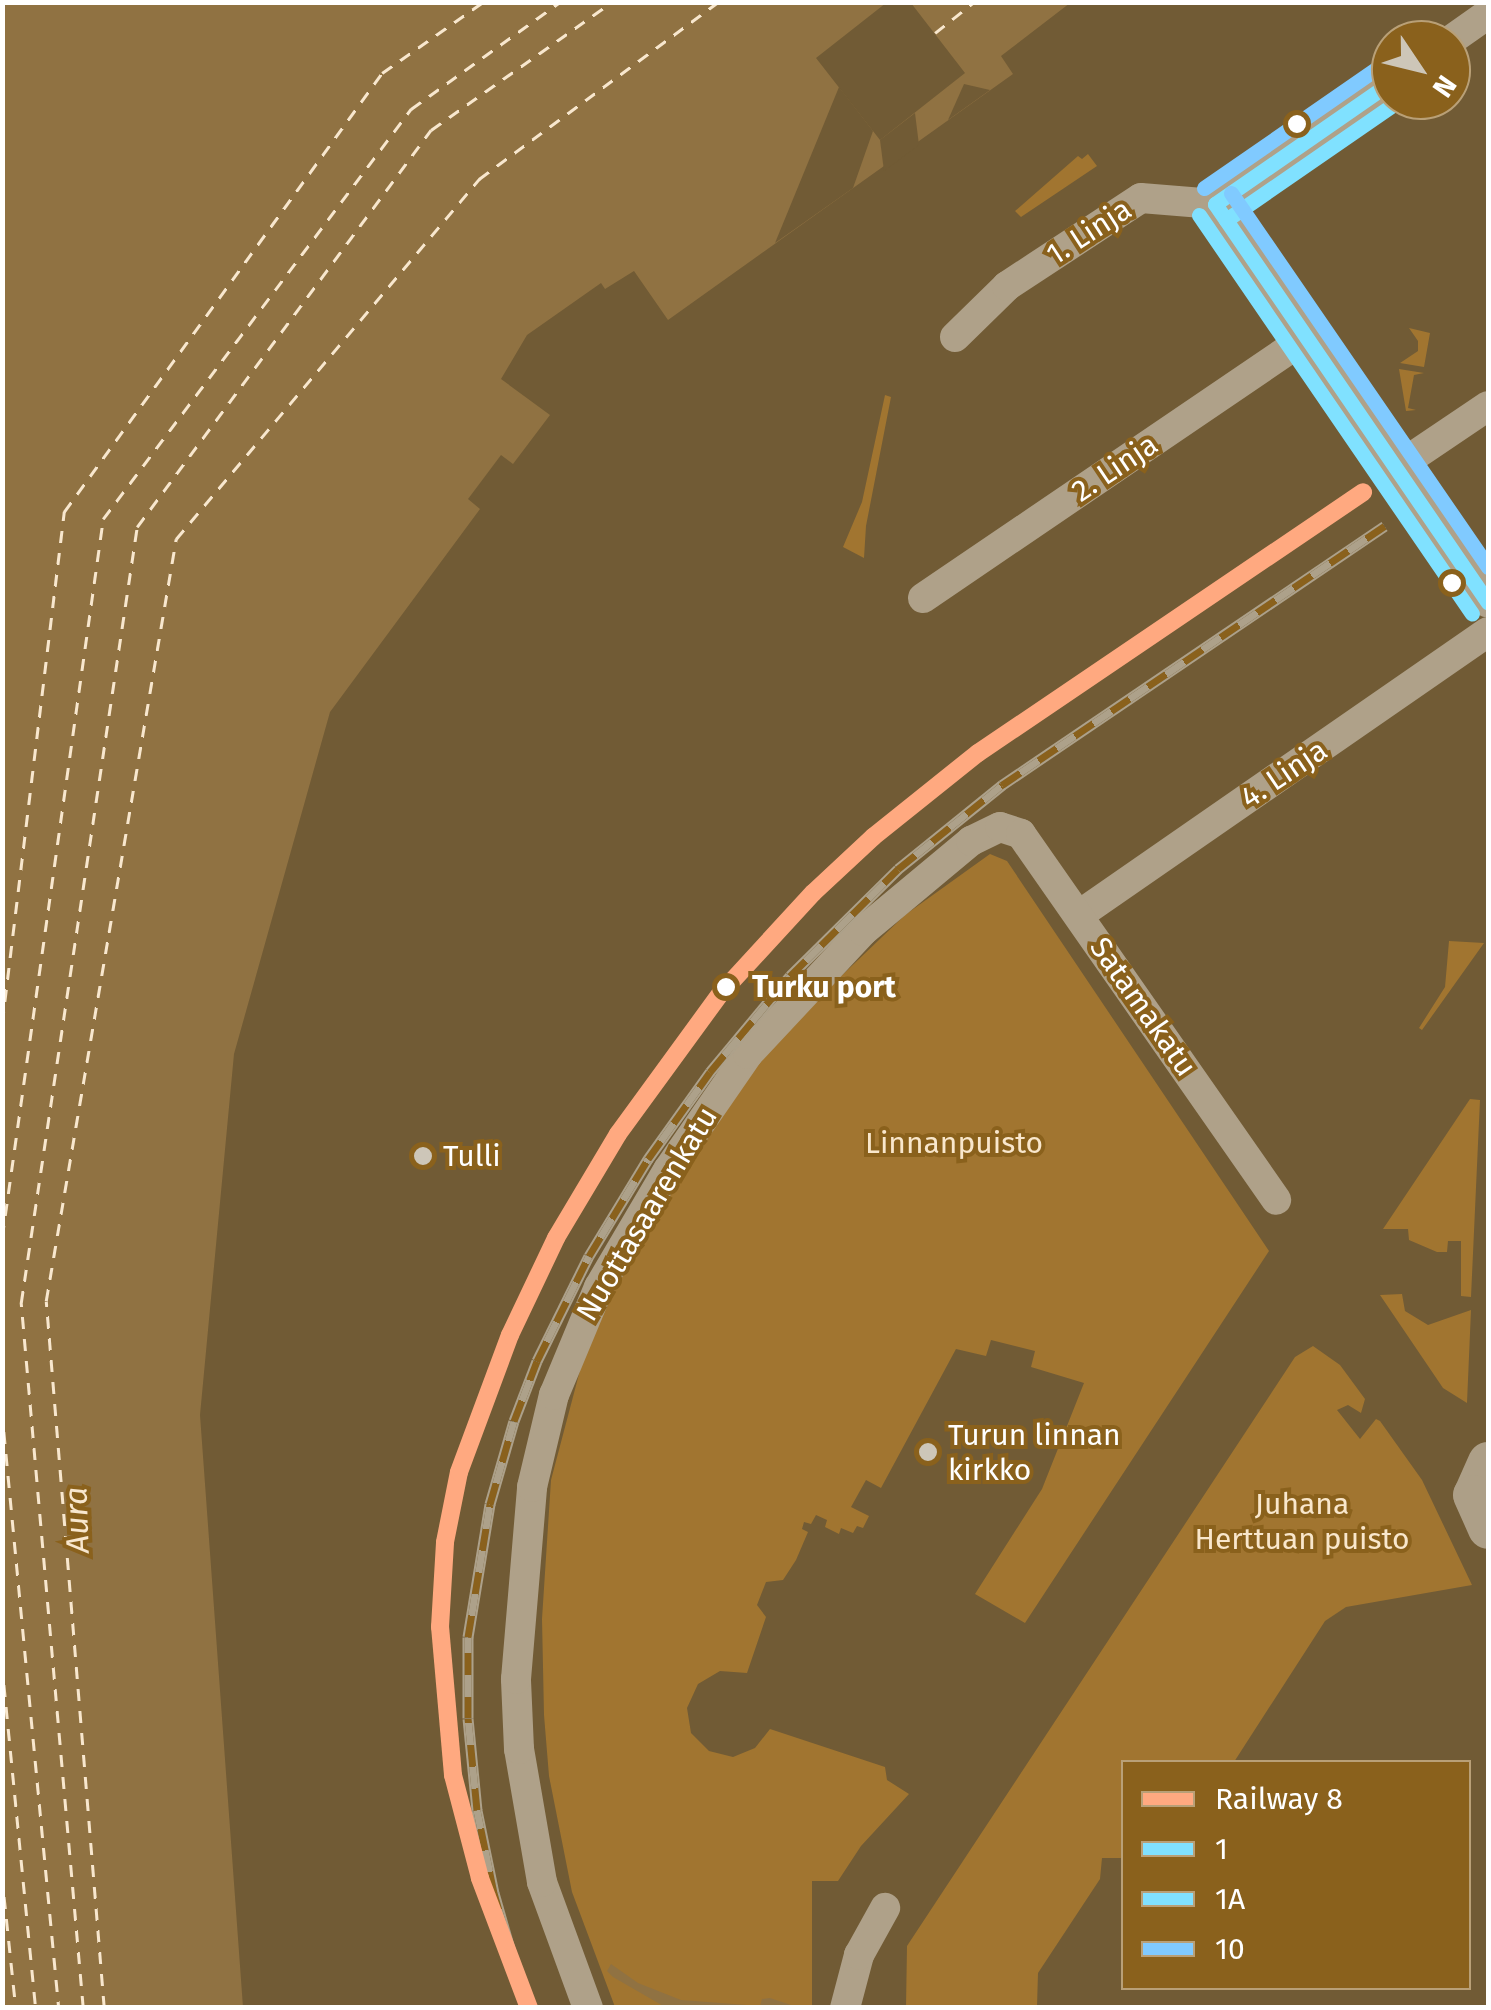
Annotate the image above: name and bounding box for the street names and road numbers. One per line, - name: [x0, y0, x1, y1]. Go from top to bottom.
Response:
- street label: 1. Linja: [1040, 191, 1138, 273]
- street label: 2. Linja: [1065, 426, 1165, 510]
- street label: 4. Linja: [1234, 732, 1334, 816]
- street label: Satamakatu: [1082, 931, 1204, 1083]
- street label: Nuottasaarenkatu: [569, 1100, 725, 1328]

